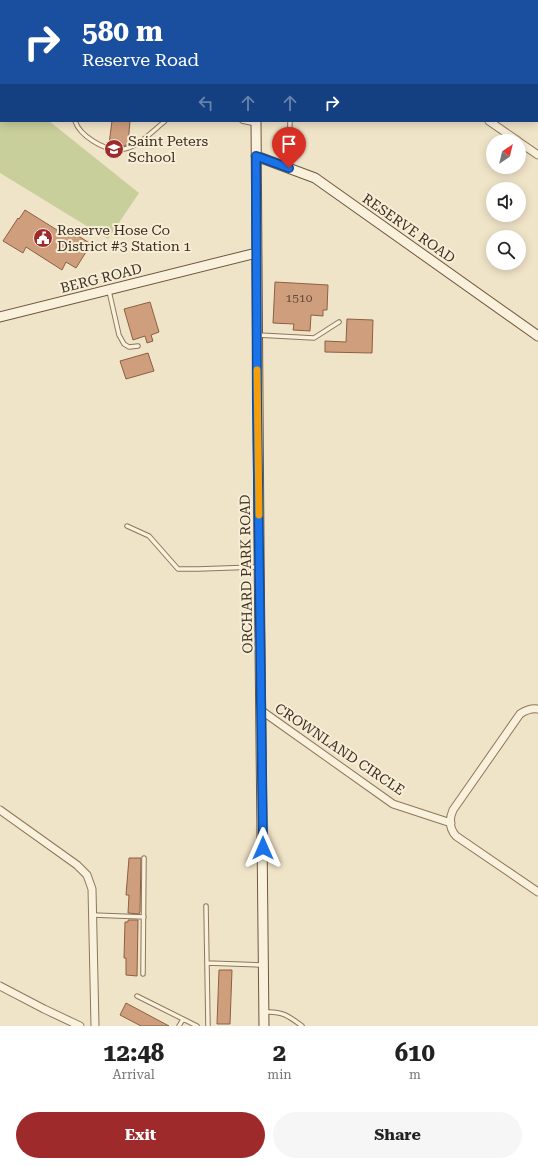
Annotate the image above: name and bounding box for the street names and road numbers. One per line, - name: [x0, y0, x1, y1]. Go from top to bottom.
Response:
- street label: RESERVE ROAD: [360, 190, 459, 266]
- street label: BERG ROAD: [59, 260, 144, 296]
- street label: ORCHARD PARK ROAD: [237, 494, 255, 654]
- street label: CROWNLAND CIRCLE: [272, 700, 408, 798]

